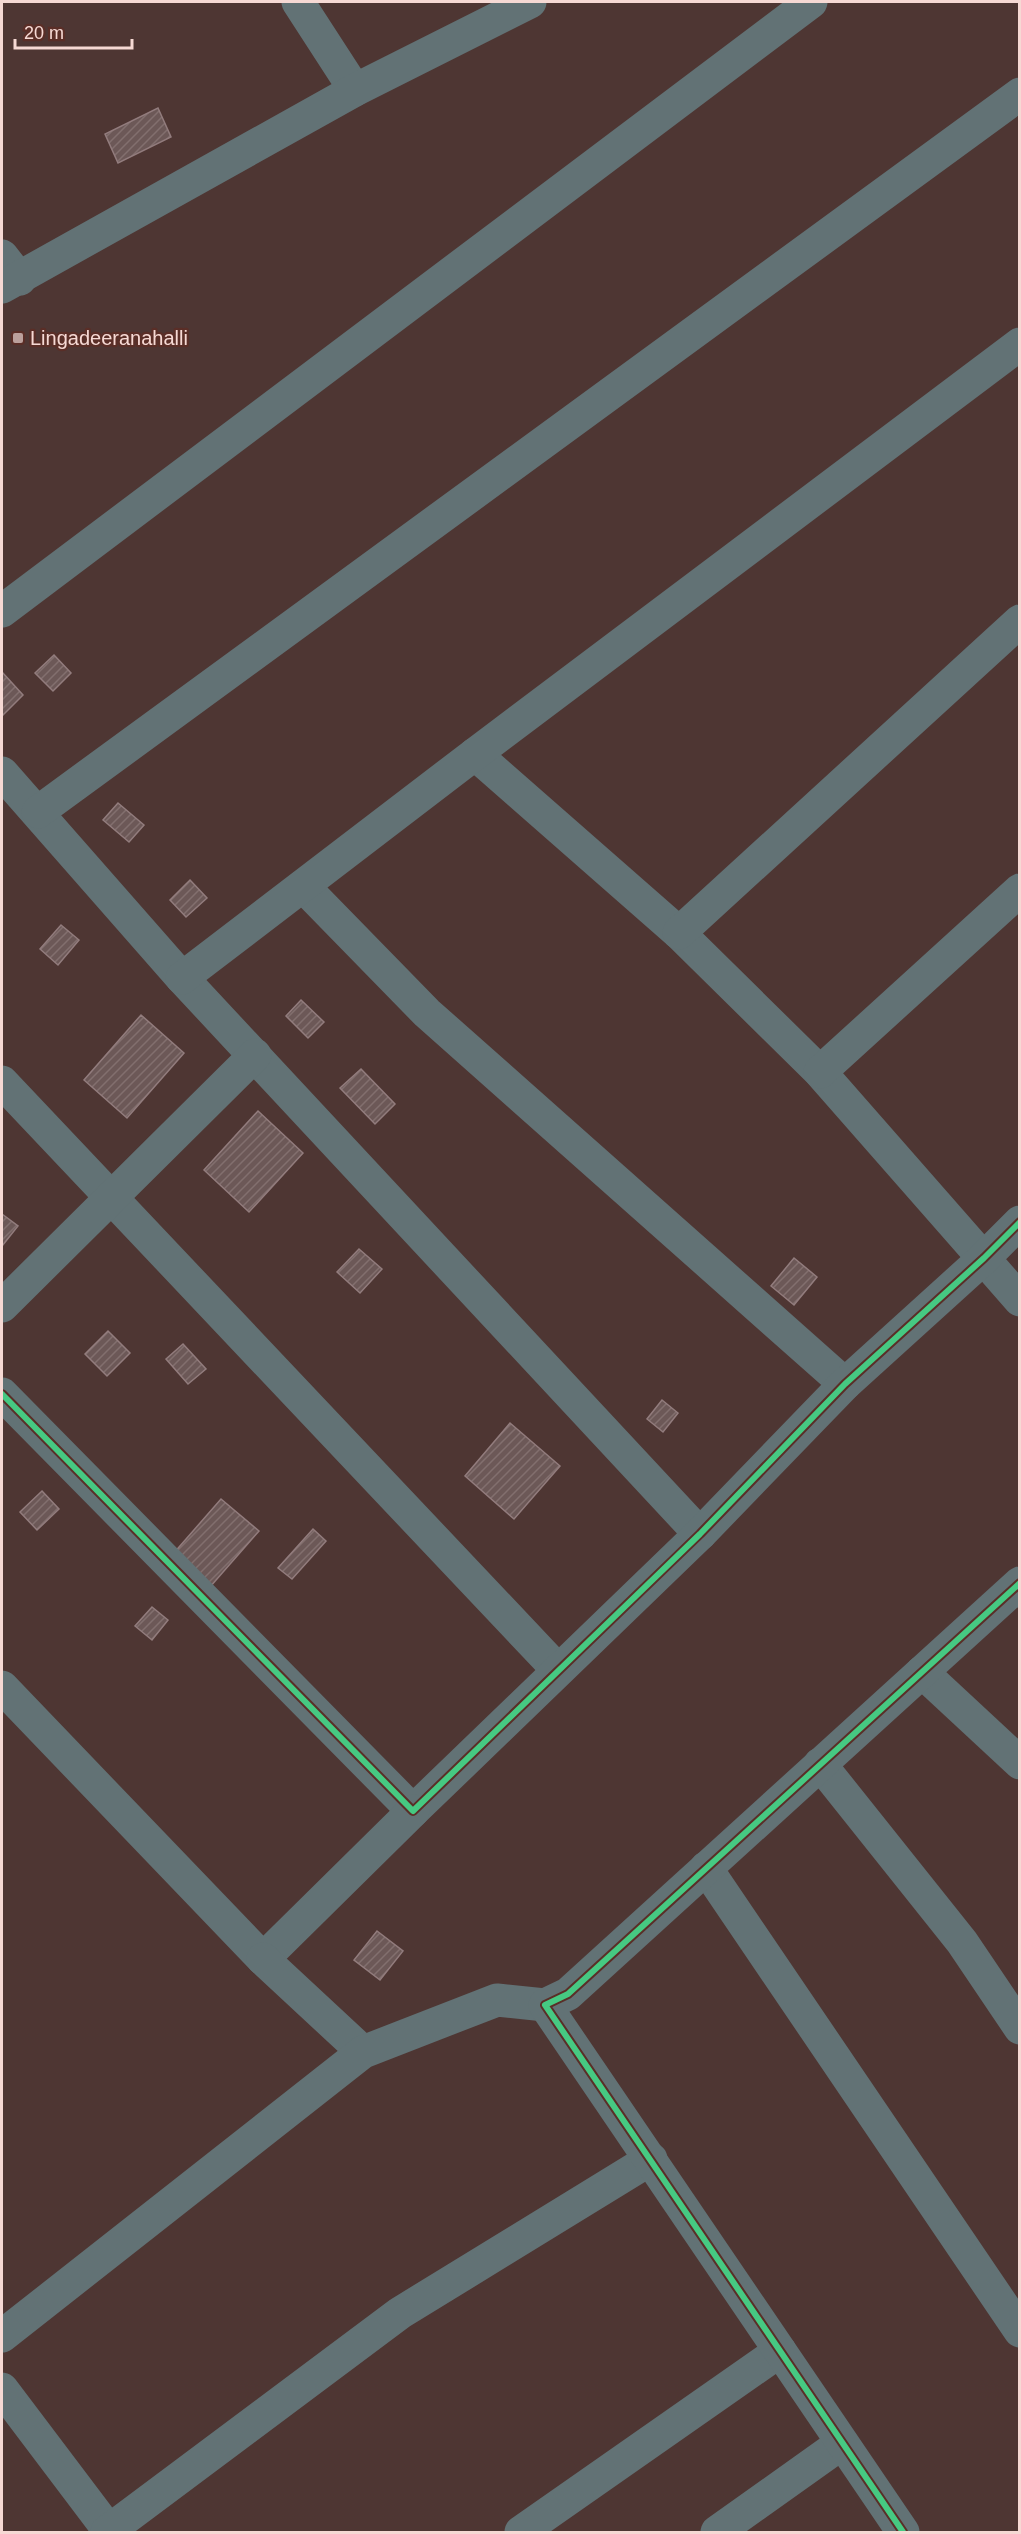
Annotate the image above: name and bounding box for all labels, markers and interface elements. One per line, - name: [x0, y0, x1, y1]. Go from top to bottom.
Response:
- scale bar: [15, 12, 132, 50]
- text: 20 m: [24, 23, 64, 43]
- place label: Lingadeeranahalli: [30, 327, 188, 349]
- marker: Lingadeeranahalli: [11, 331, 25, 345]

